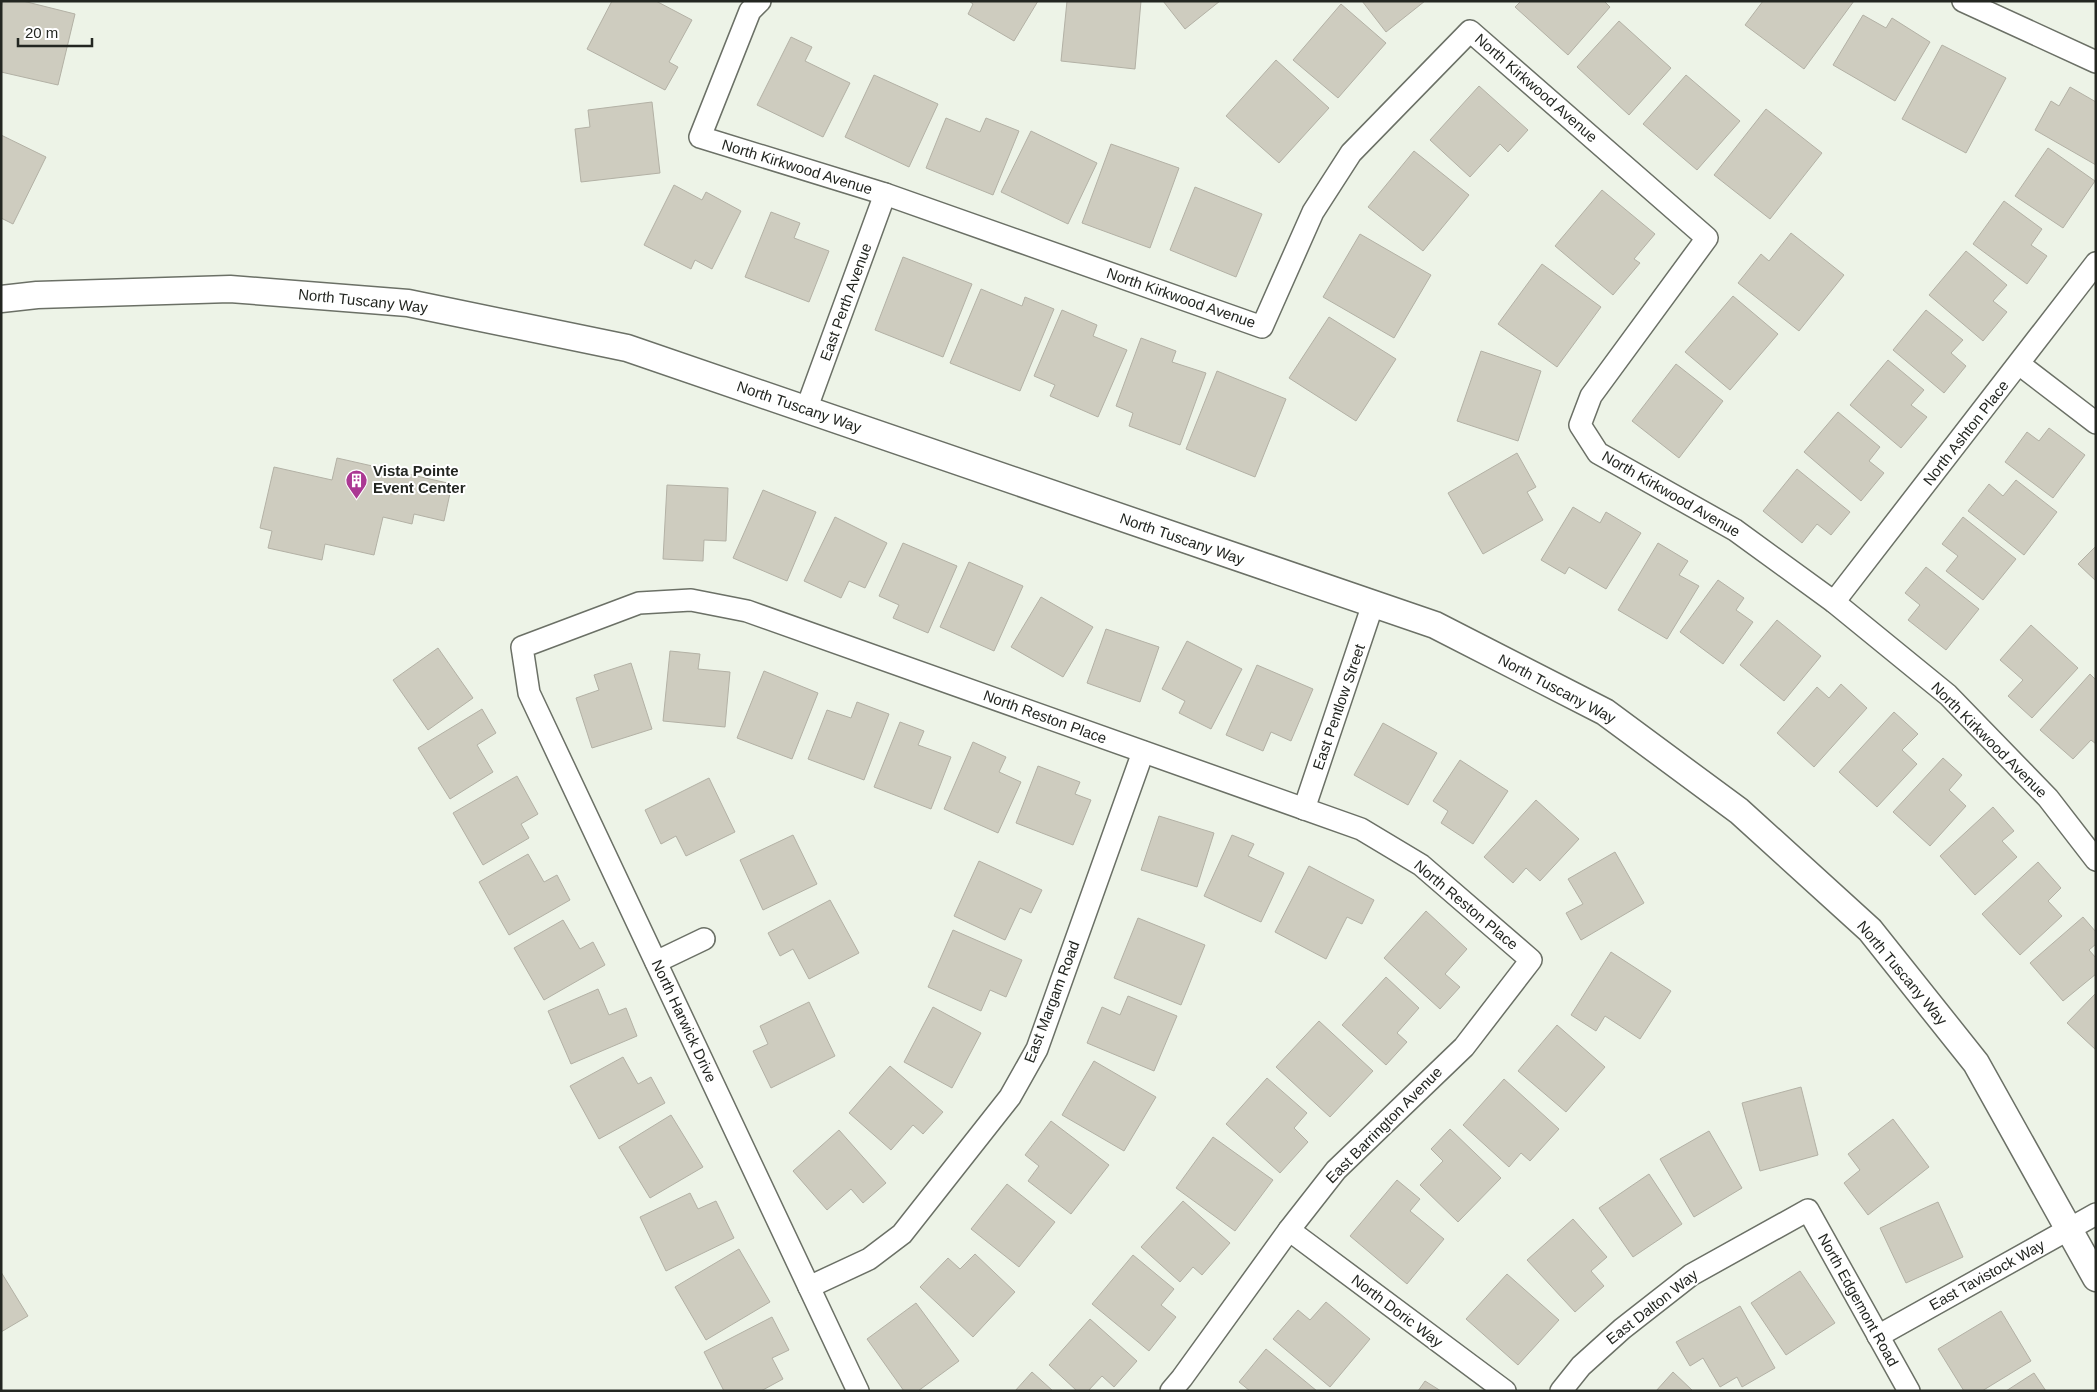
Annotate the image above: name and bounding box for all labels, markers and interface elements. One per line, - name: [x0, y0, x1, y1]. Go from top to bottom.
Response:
- scale bar: [18, 15, 91, 47]
- text: 20 m: [25, 24, 58, 41]
- street label: North Kirkwood Avenue: [1472, 30, 1601, 145]
- street label: North Kirkwood Avenue: [720, 136, 874, 198]
- street label: East Perth Avenue: [816, 241, 875, 363]
- street label: North Kirkwood Avenue: [1104, 264, 1258, 331]
- street label: North Tuscany Way: [297, 285, 429, 316]
- street label: North Tuscany Way: [735, 377, 864, 436]
- street label: North Ashton Place: [1919, 377, 2012, 489]
- street label: North Kirkwood Avenue: [1599, 447, 1743, 540]
- place label: Vista Pointe Event Center: [373, 462, 466, 496]
- building icon: Vista Pointe Event Center: [345, 468, 369, 499]
- street label: North Tuscany Way: [1118, 509, 1247, 568]
- street label: East Pentlow Street: [1309, 641, 1368, 772]
- street label: North Tuscany Way: [1496, 650, 1619, 727]
- street label: North Kirkwood Avenue: [1928, 678, 2051, 801]
- street label: North Reston Place: [981, 686, 1109, 747]
- street label: North Reston Place: [1411, 856, 1522, 953]
- street label: North Tuscany Way: [1854, 917, 1951, 1028]
- street label: East Margam Road: [1020, 938, 1083, 1065]
- street label: North Harwick Drive: [649, 957, 720, 1085]
- street label: East Barrington Avenue: [1322, 1063, 1445, 1186]
- street label: North Edgemont Road: [1815, 1230, 1902, 1369]
- street label: East Tavistock Way: [1926, 1236, 2048, 1313]
- street label: East Dalton Way: [1603, 1265, 1701, 1348]
- street label: North Doric Way: [1348, 1271, 1447, 1351]

